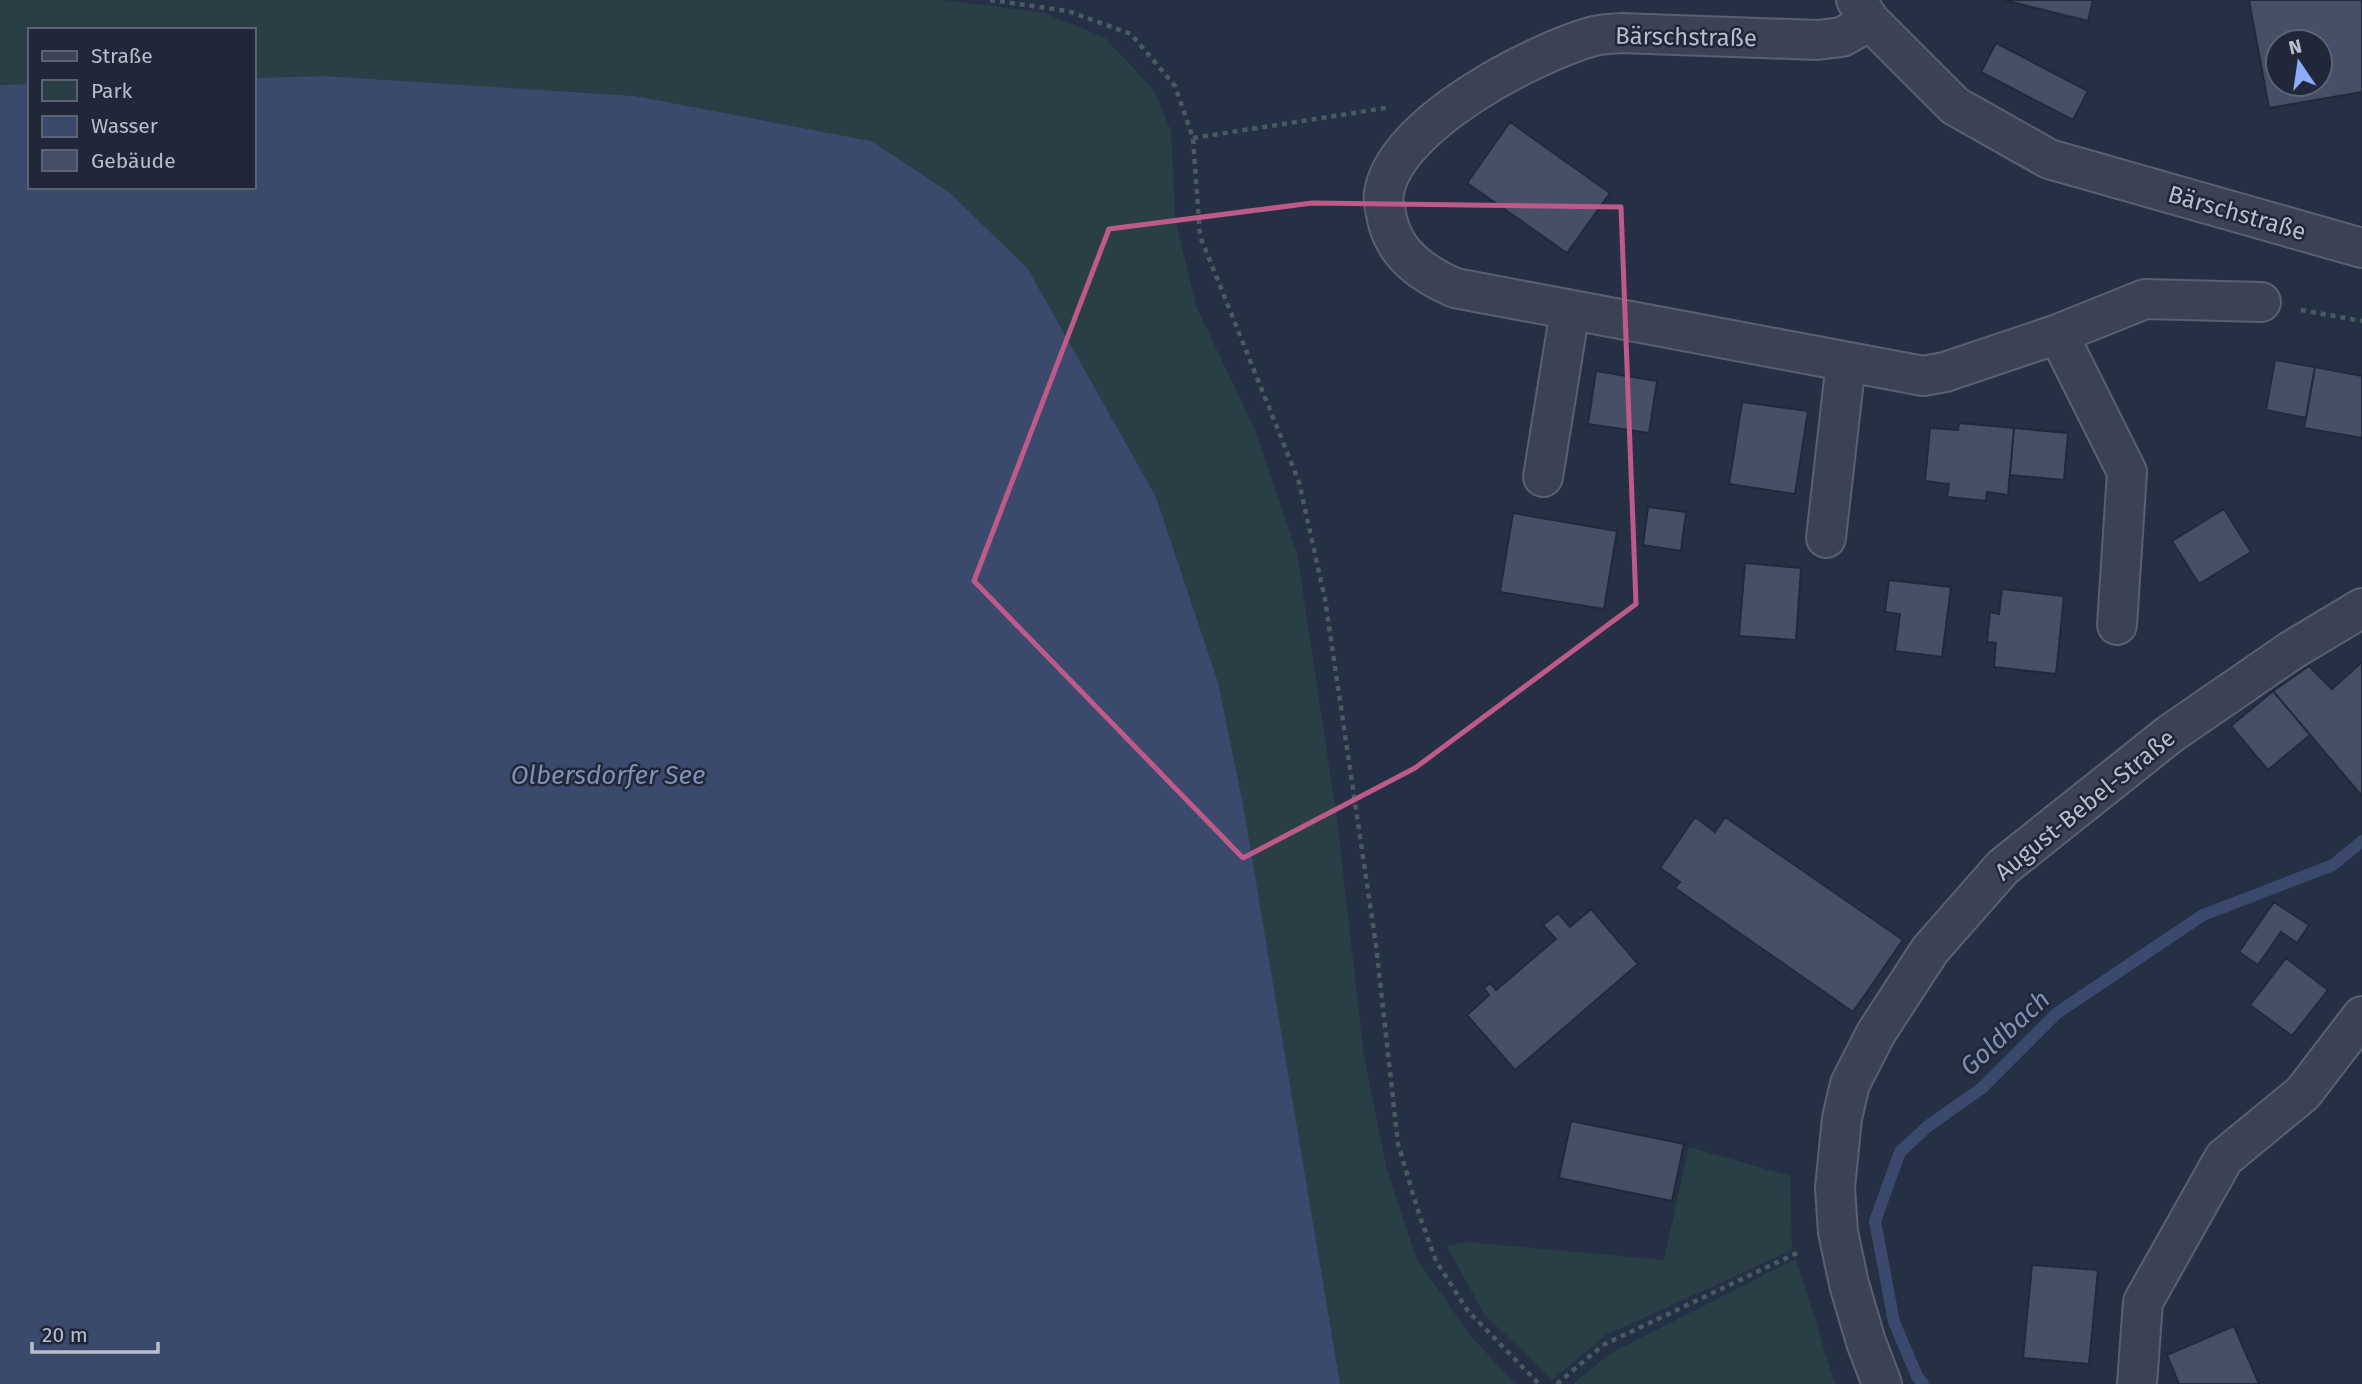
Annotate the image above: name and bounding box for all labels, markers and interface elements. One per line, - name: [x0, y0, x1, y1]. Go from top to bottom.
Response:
- street label: Bärschstraße: [1615, 22, 1757, 52]
- legend: [28, 28, 256, 189]
- north arrow: [2264, 28, 2334, 98]
- text: N: [2287, 34, 2304, 60]
- text: Straße: [91, 43, 153, 69]
- text: Park: [91, 78, 133, 104]
- text: Wasser: [91, 113, 158, 139]
- text: Gebäude: [91, 148, 176, 174]
- street label: Bärschstraße: [2165, 180, 2309, 246]
- street label: August-Bebel-Straße: [1989, 724, 2181, 886]
- water label: Olbersdorfer See: [511, 760, 705, 791]
- water label: Goldbach: [1954, 984, 2056, 1082]
- scale bar: [32, 1310, 158, 1354]
- text: 20 m: [42, 1322, 88, 1348]

